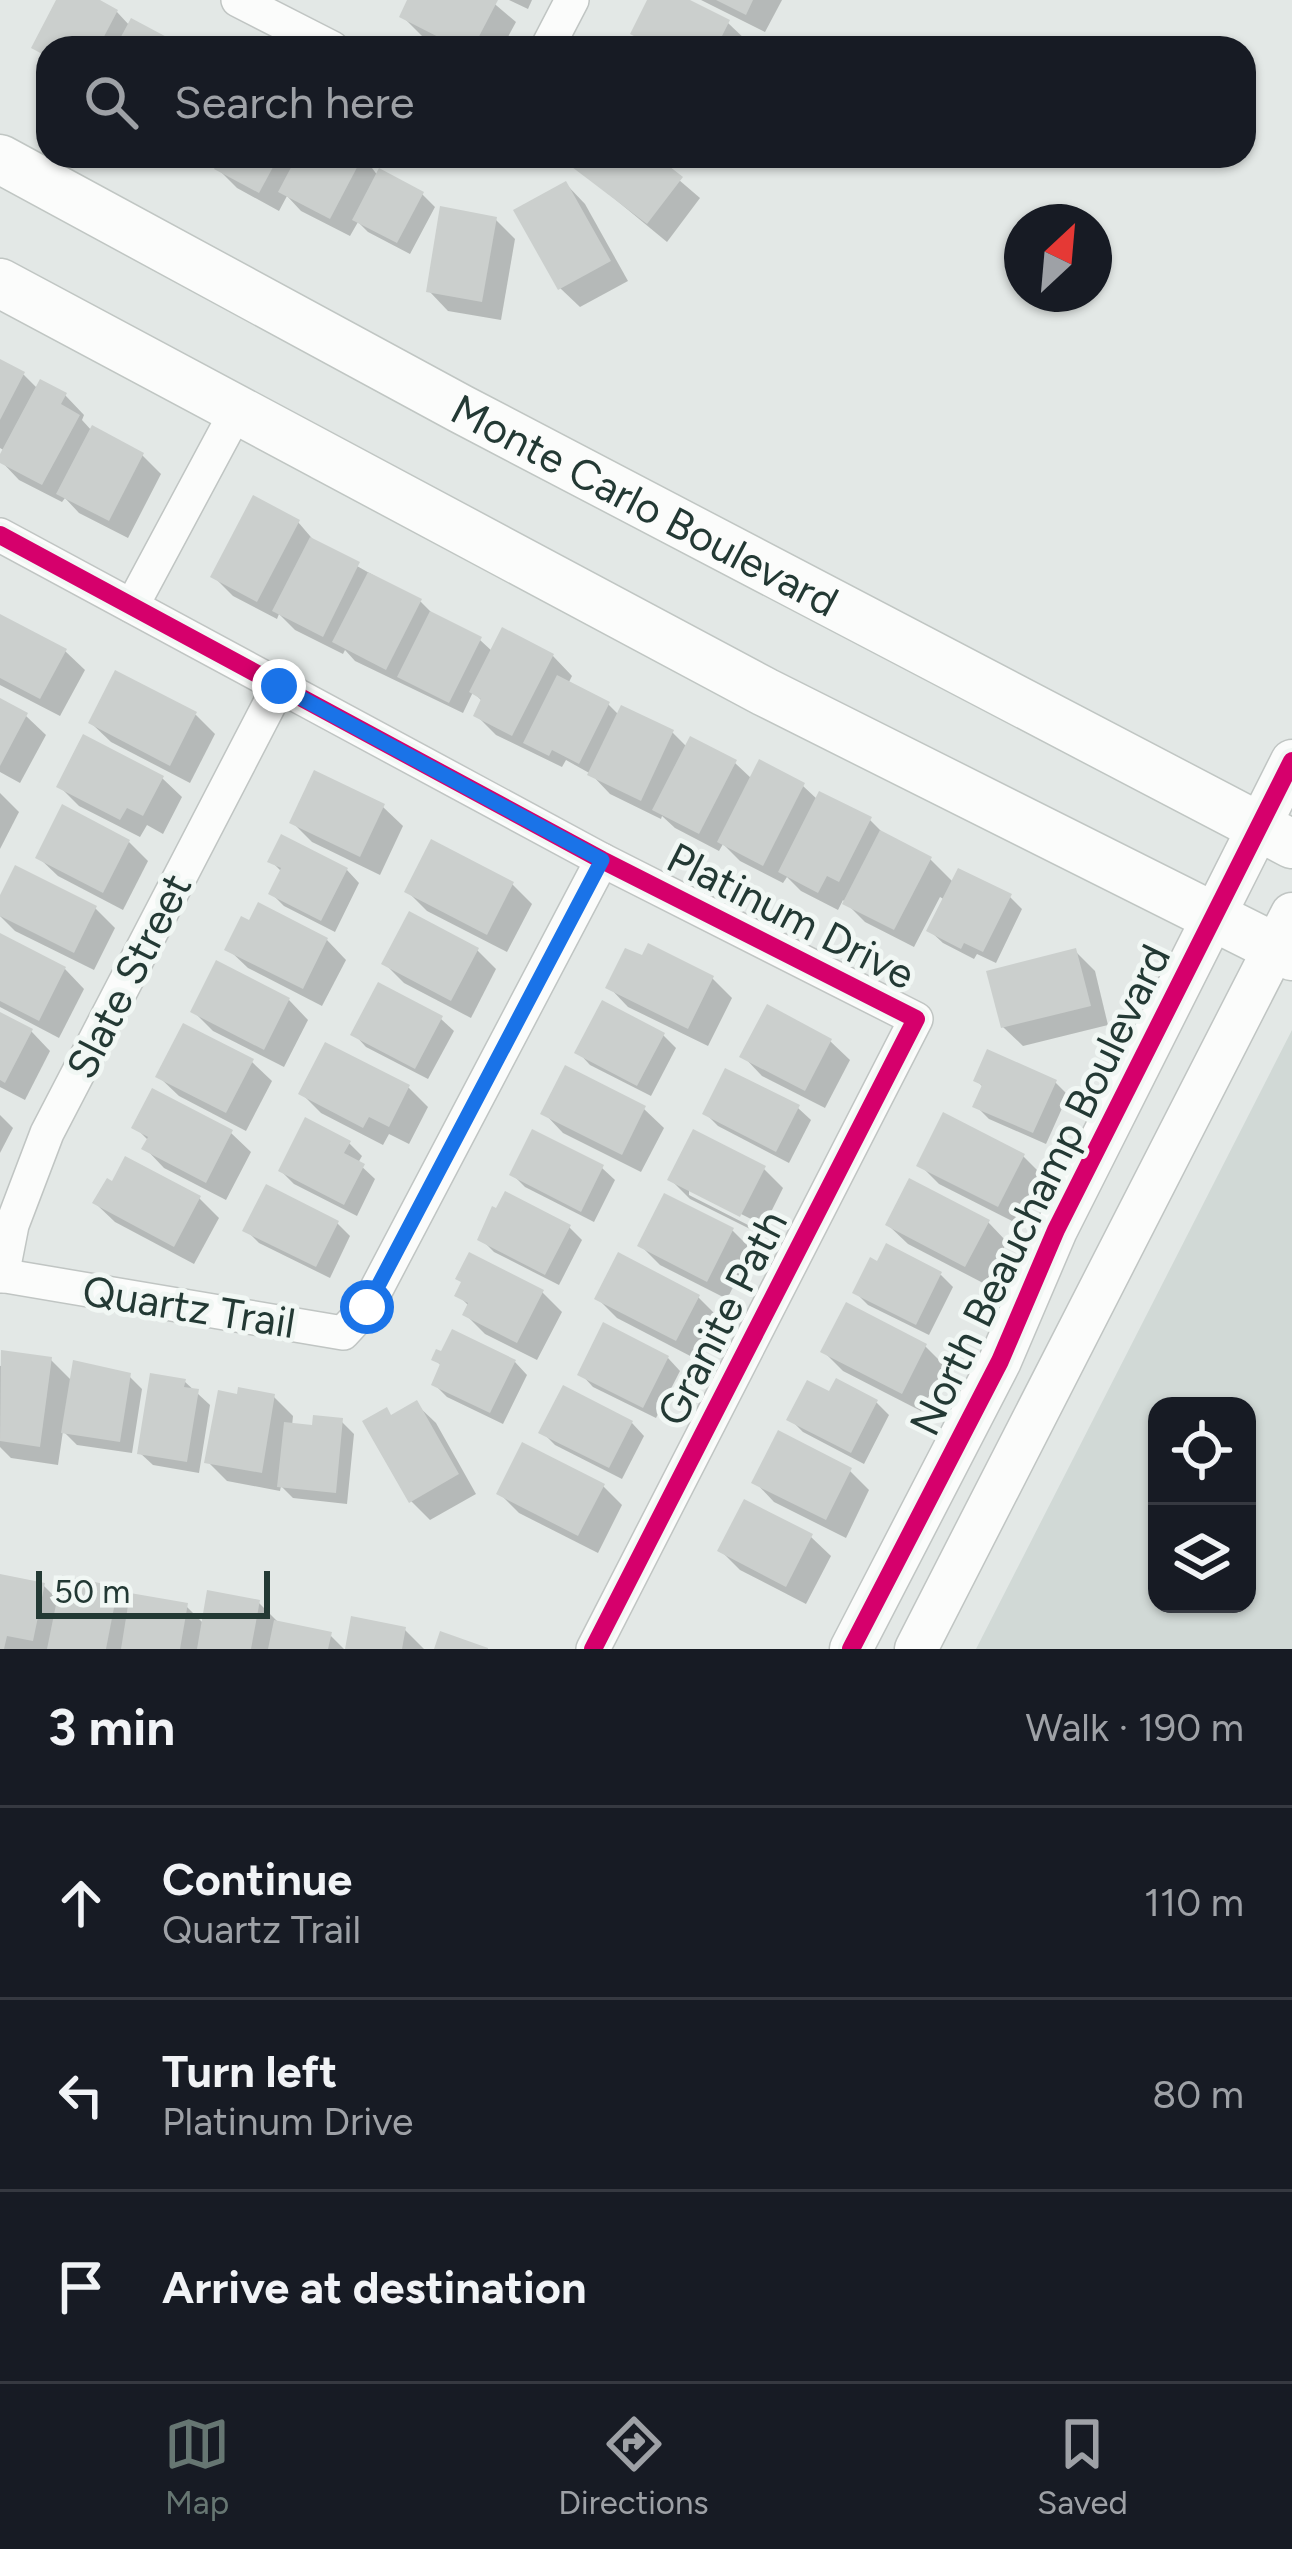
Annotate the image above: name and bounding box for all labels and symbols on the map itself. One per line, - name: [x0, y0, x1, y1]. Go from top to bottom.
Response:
- north arrow: [1004, 204, 1112, 312]
- street label: Monte Carlo Boulevard: [443, 383, 847, 627]
- route end: [252, 659, 306, 713]
- street label: Platinum Drive: [659, 832, 923, 1000]
- street label: Slate Street: [56, 865, 202, 1087]
- street label: North Beauchamp Boulevard: [899, 936, 1181, 1444]
- street label: Granite Path: [646, 1202, 798, 1434]
- street label: Quartz Trail: [79, 1265, 299, 1349]
- route start: [340, 1280, 394, 1334]
- scale bar: [36, 1565, 270, 1618]

